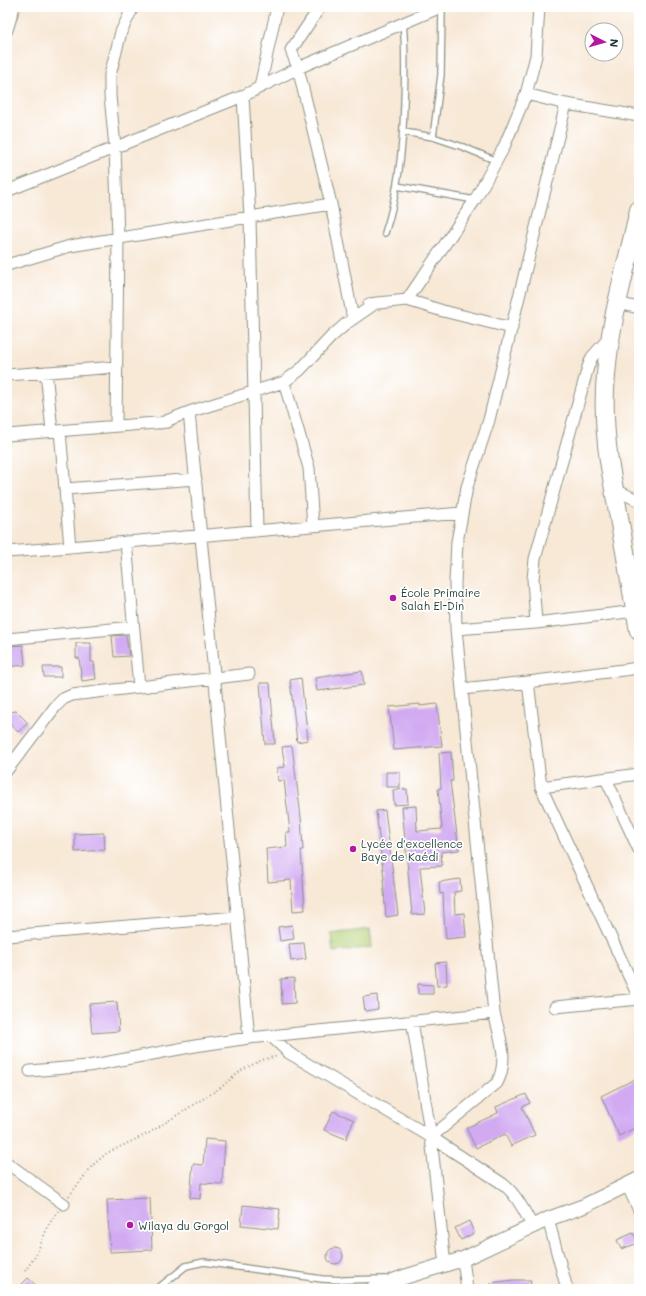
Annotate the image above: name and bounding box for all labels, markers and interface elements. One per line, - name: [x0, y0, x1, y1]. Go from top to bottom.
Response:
- north arrow: [584, 22, 624, 62]
- text: N: [607, 38, 622, 48]
- place label: École Primaire Salah El-Din: [401, 585, 481, 613]
- marker: École Primaire Salah El-Din: [388, 593, 398, 603]
- place label: Lycée d'excellence Baye de Kaédi: [361, 836, 463, 864]
- marker: Lycée d'excellence Baye de Kaédi: [348, 844, 358, 854]
- place label: Wilaya du Gorgol: [138, 1218, 229, 1233]
- marker: Wilaya du Gorgol: [125, 1220, 135, 1230]

